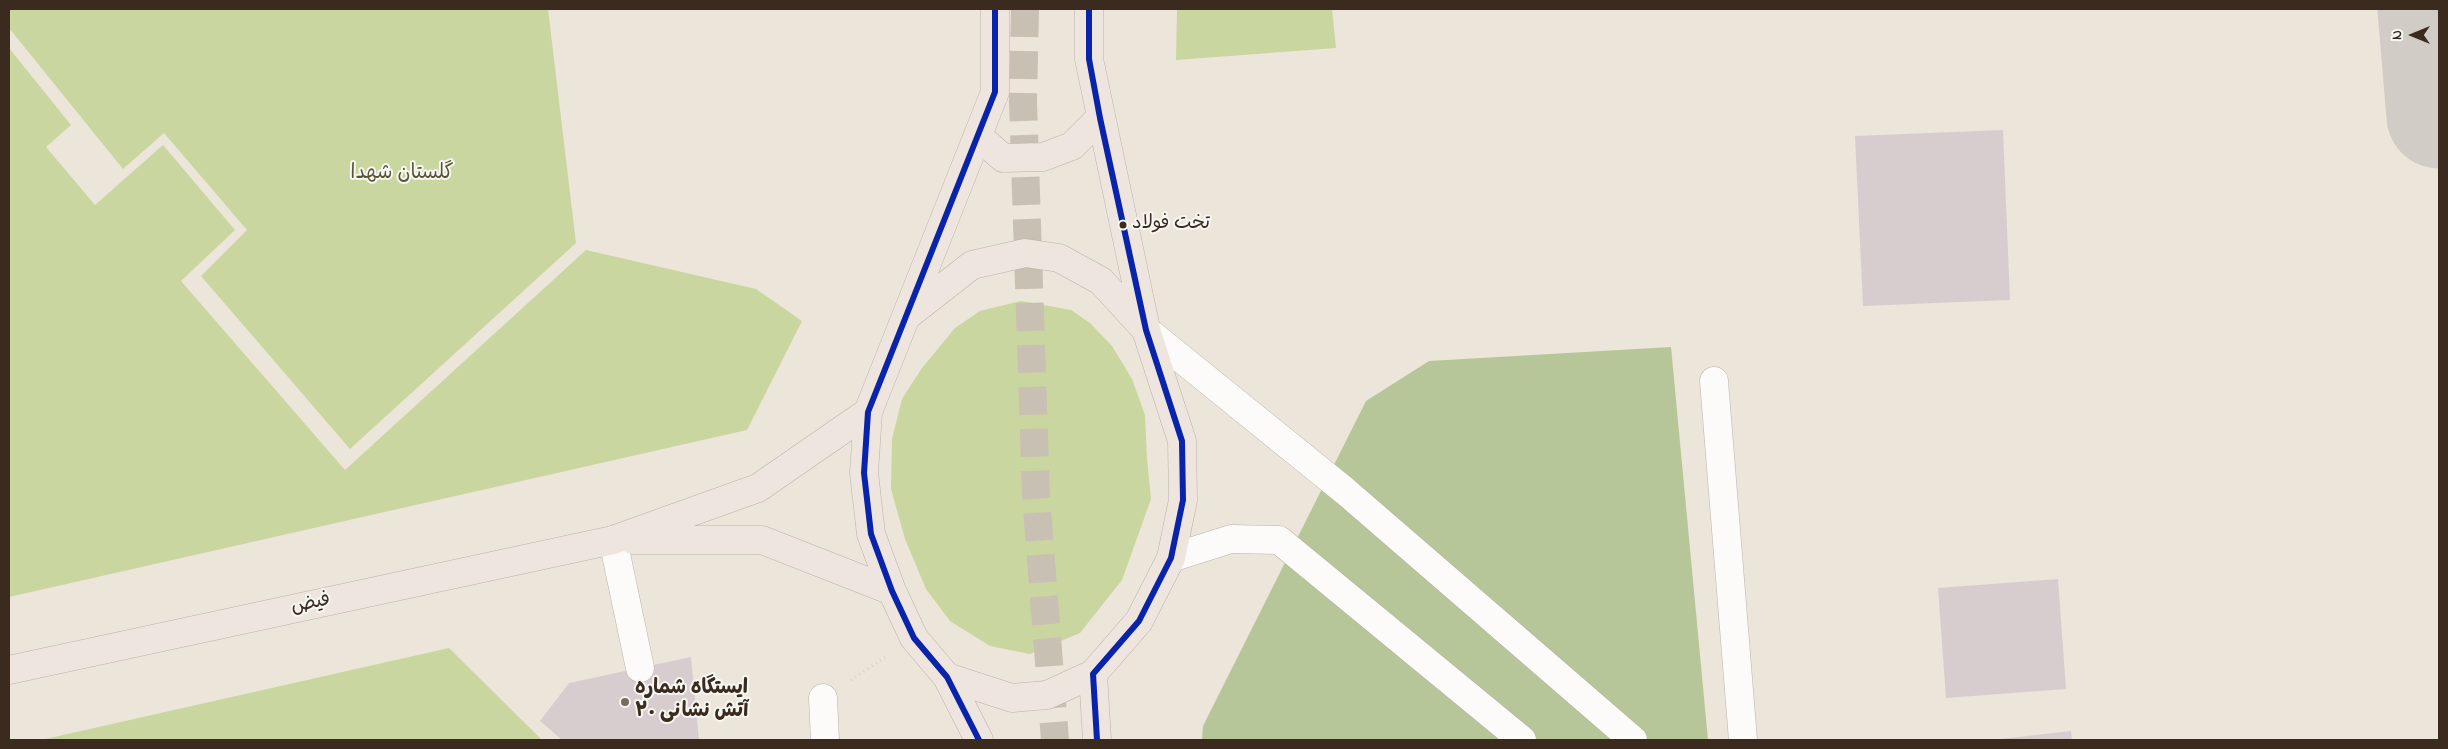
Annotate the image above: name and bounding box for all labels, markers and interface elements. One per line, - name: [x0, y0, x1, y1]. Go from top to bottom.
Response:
- north arrow: [2388, 10, 2438, 60]
- text: N: [2387, 30, 2408, 40]
- park label: گلستان شهدا: [350, 163, 454, 187]
- place label: تخت فولاد: [1132, 214, 1210, 236]
- marker: تخت فولاد: [1118, 220, 1128, 230]
- street label: فیض: [289, 589, 333, 621]
- place label: ایستگاه شماره ۲۰ آتش نشانی: [635, 678, 748, 725]
- marker: ایستگاه شماره ۲۰ آتش نشانی: [619, 696, 631, 708]

